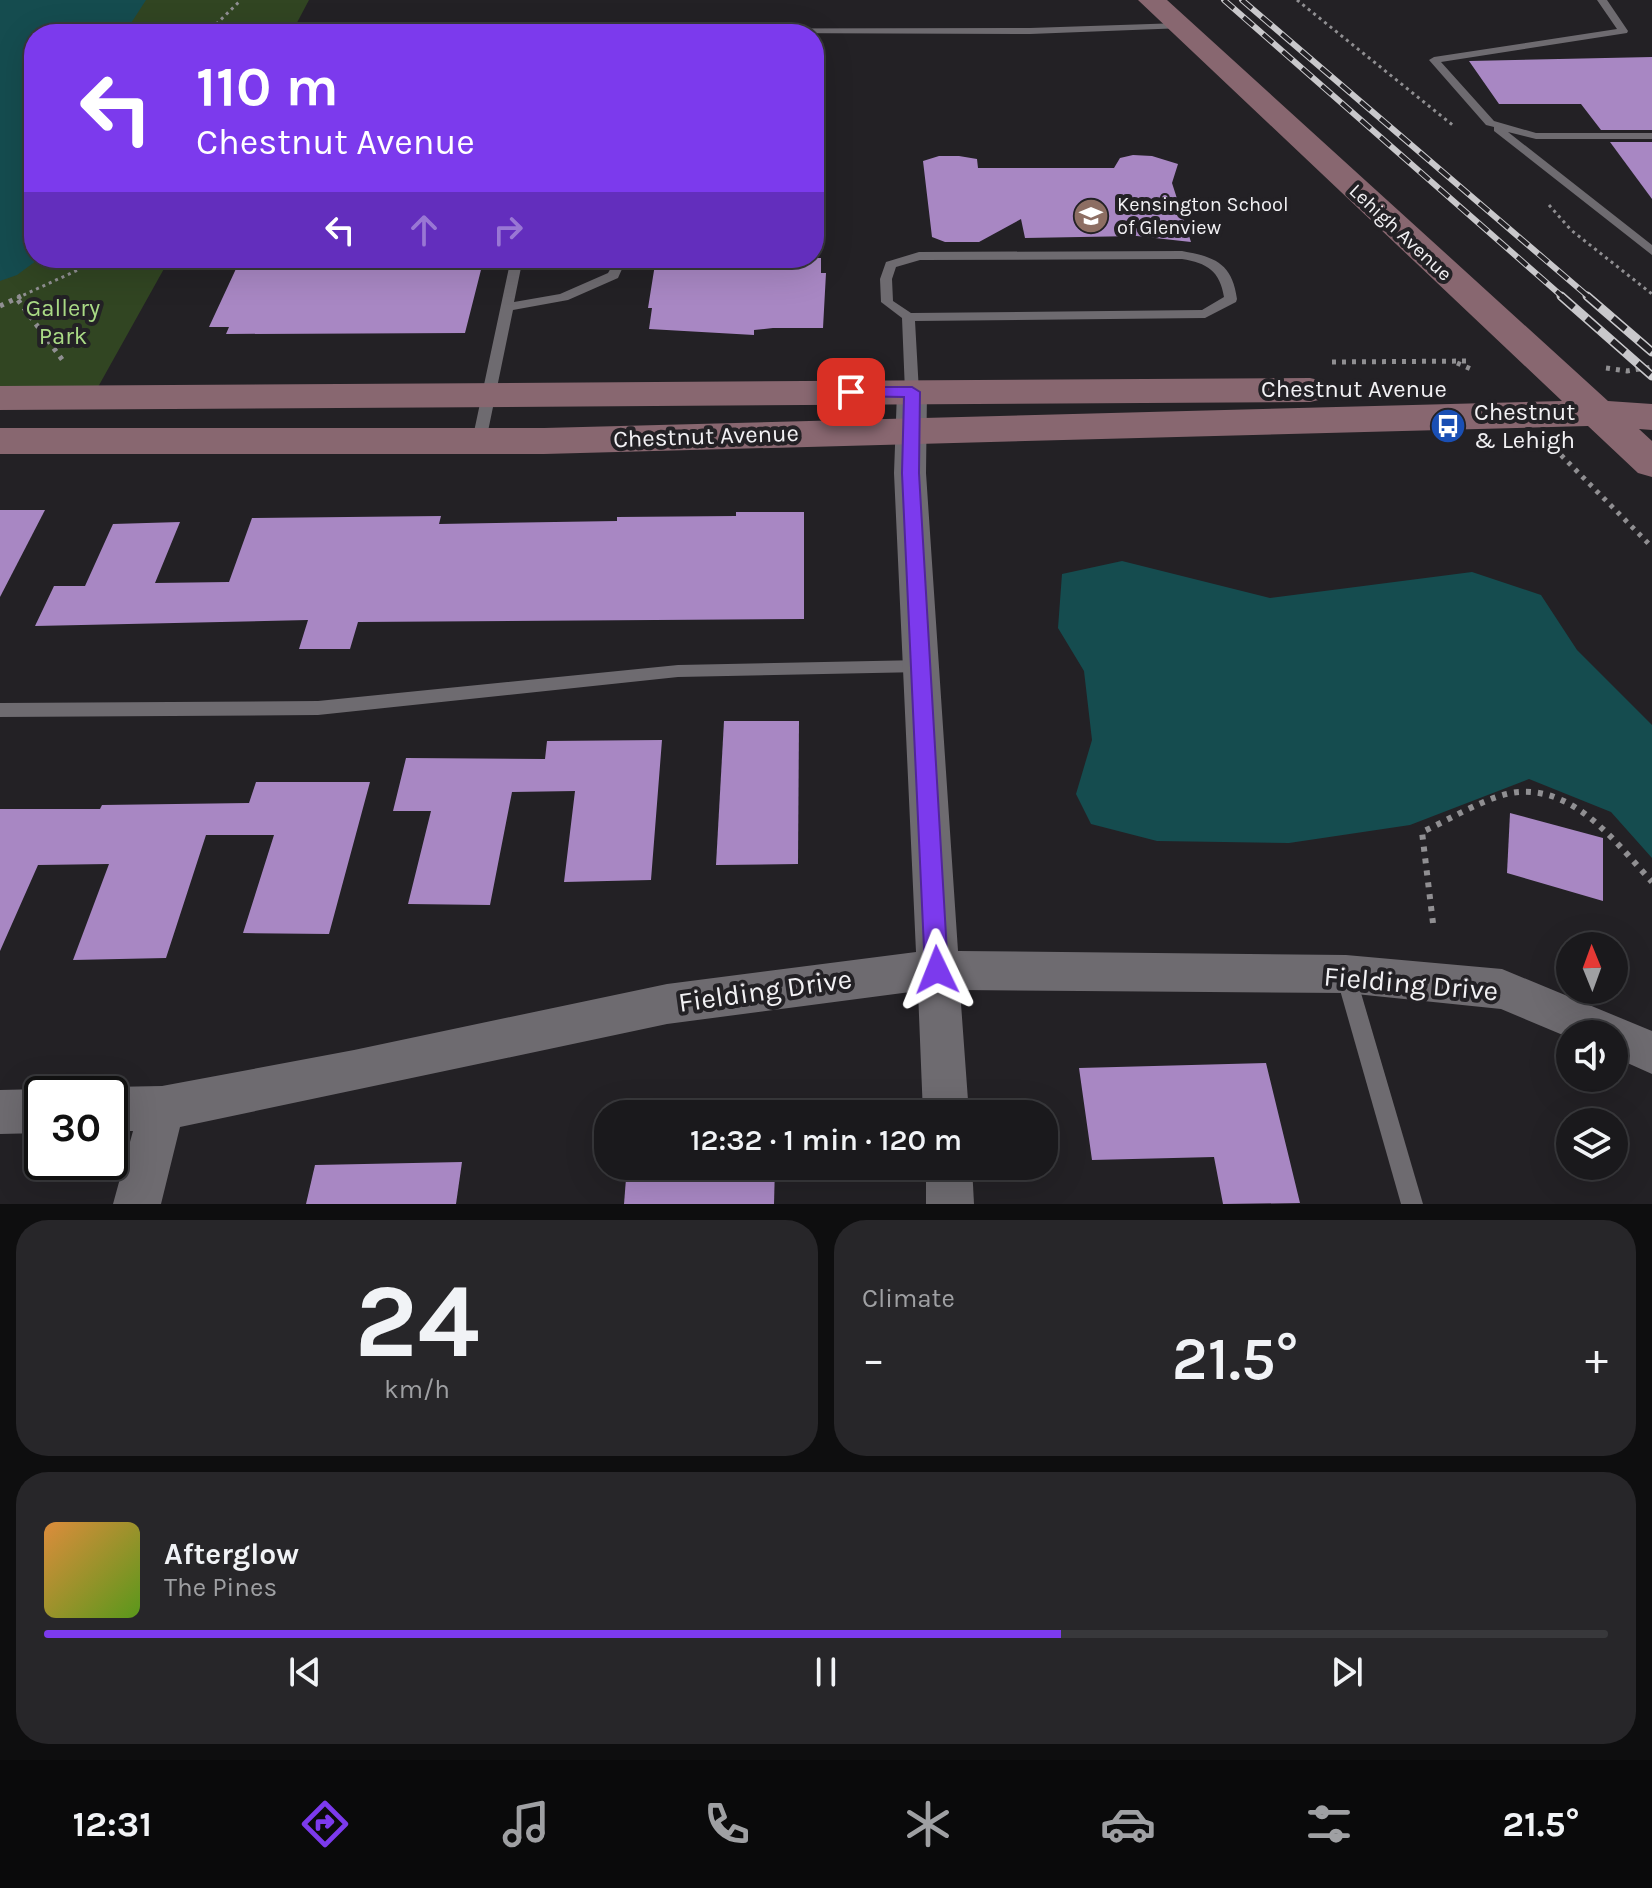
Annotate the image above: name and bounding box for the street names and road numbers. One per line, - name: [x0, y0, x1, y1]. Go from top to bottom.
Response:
- street label: Lehigh Avenue: [1345, 179, 1457, 286]
- street label: Chestnut Avenue: [1261, 375, 1447, 403]
- street label: Chestnut Avenue: [613, 419, 799, 453]
- street label: Fielding Drive: [1322, 959, 1500, 1008]
- street label: Fielding Drive: [676, 962, 854, 1019]

